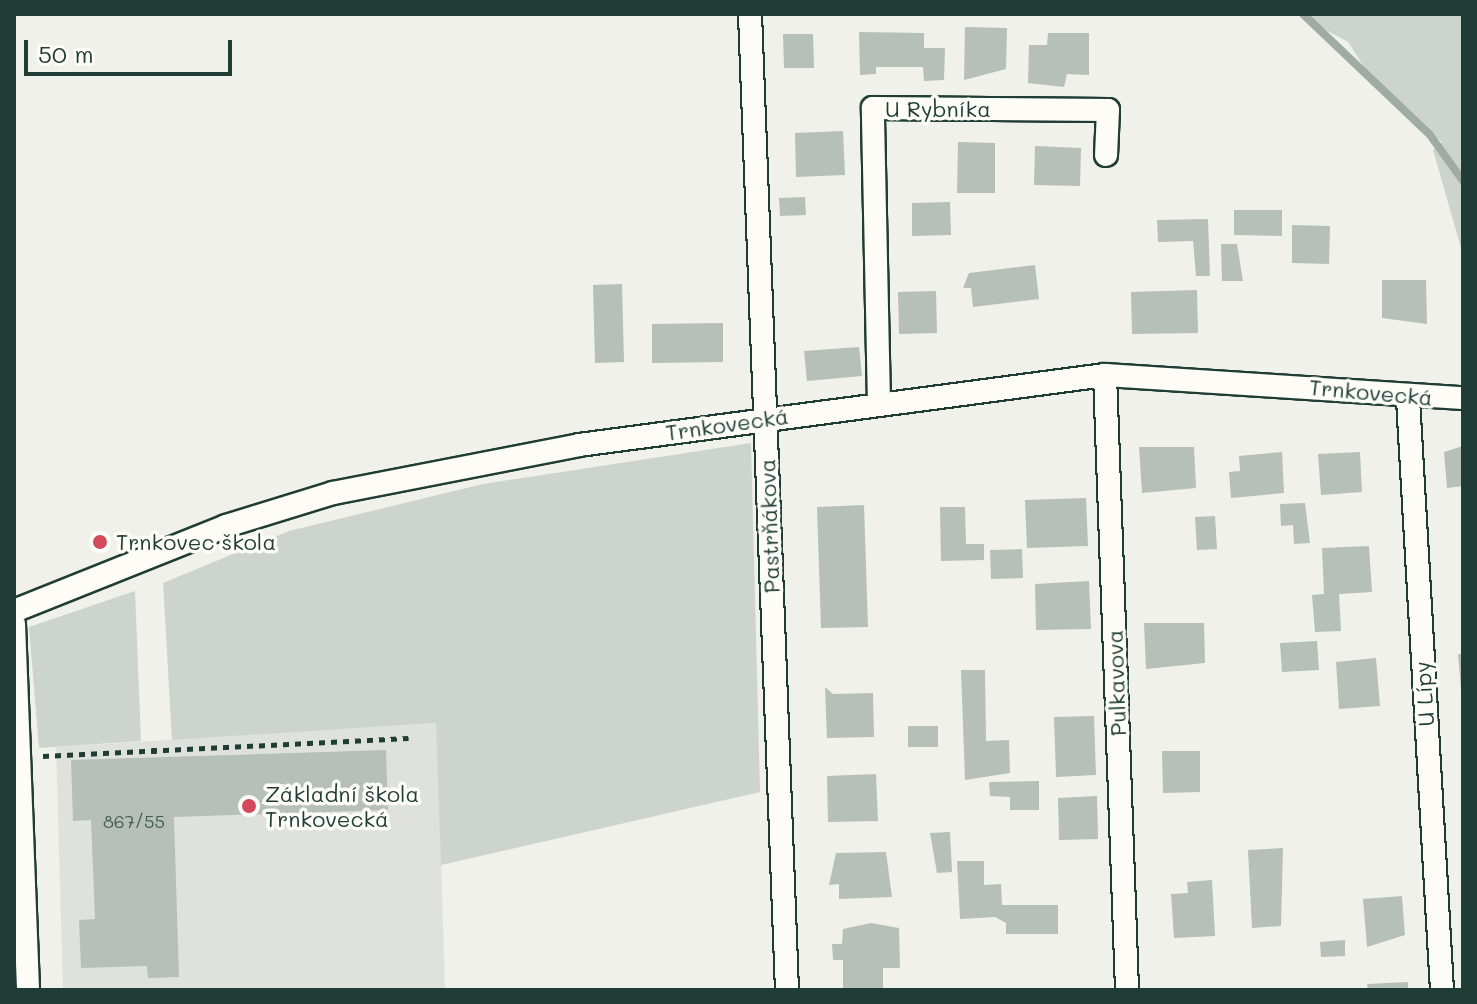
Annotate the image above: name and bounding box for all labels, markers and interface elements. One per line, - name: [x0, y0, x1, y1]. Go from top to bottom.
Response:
- scale bar: [28, 24, 236, 74]
- text: 50 m: [38, 38, 94, 69]
- street label: U Rybníka: [885, 96, 991, 122]
- street label: Trnkovecká: [1308, 373, 1434, 411]
- street label: Trnkovecká: [664, 402, 790, 446]
- street label: Pastrňákova: [753, 458, 785, 594]
- place label: Trnkovec škola: [116, 529, 276, 555]
- marker: Trnkovec škola: [91, 533, 109, 551]
- street label: Pulkavova: [1101, 629, 1131, 737]
- street label: U Lípy: [1409, 661, 1439, 727]
- place label: Základní škola Trnkovecká: [265, 780, 419, 832]
- marker: Základní škola Trnkovecká: [240, 797, 258, 815]
- house number: 867/55: [103, 810, 165, 832]

